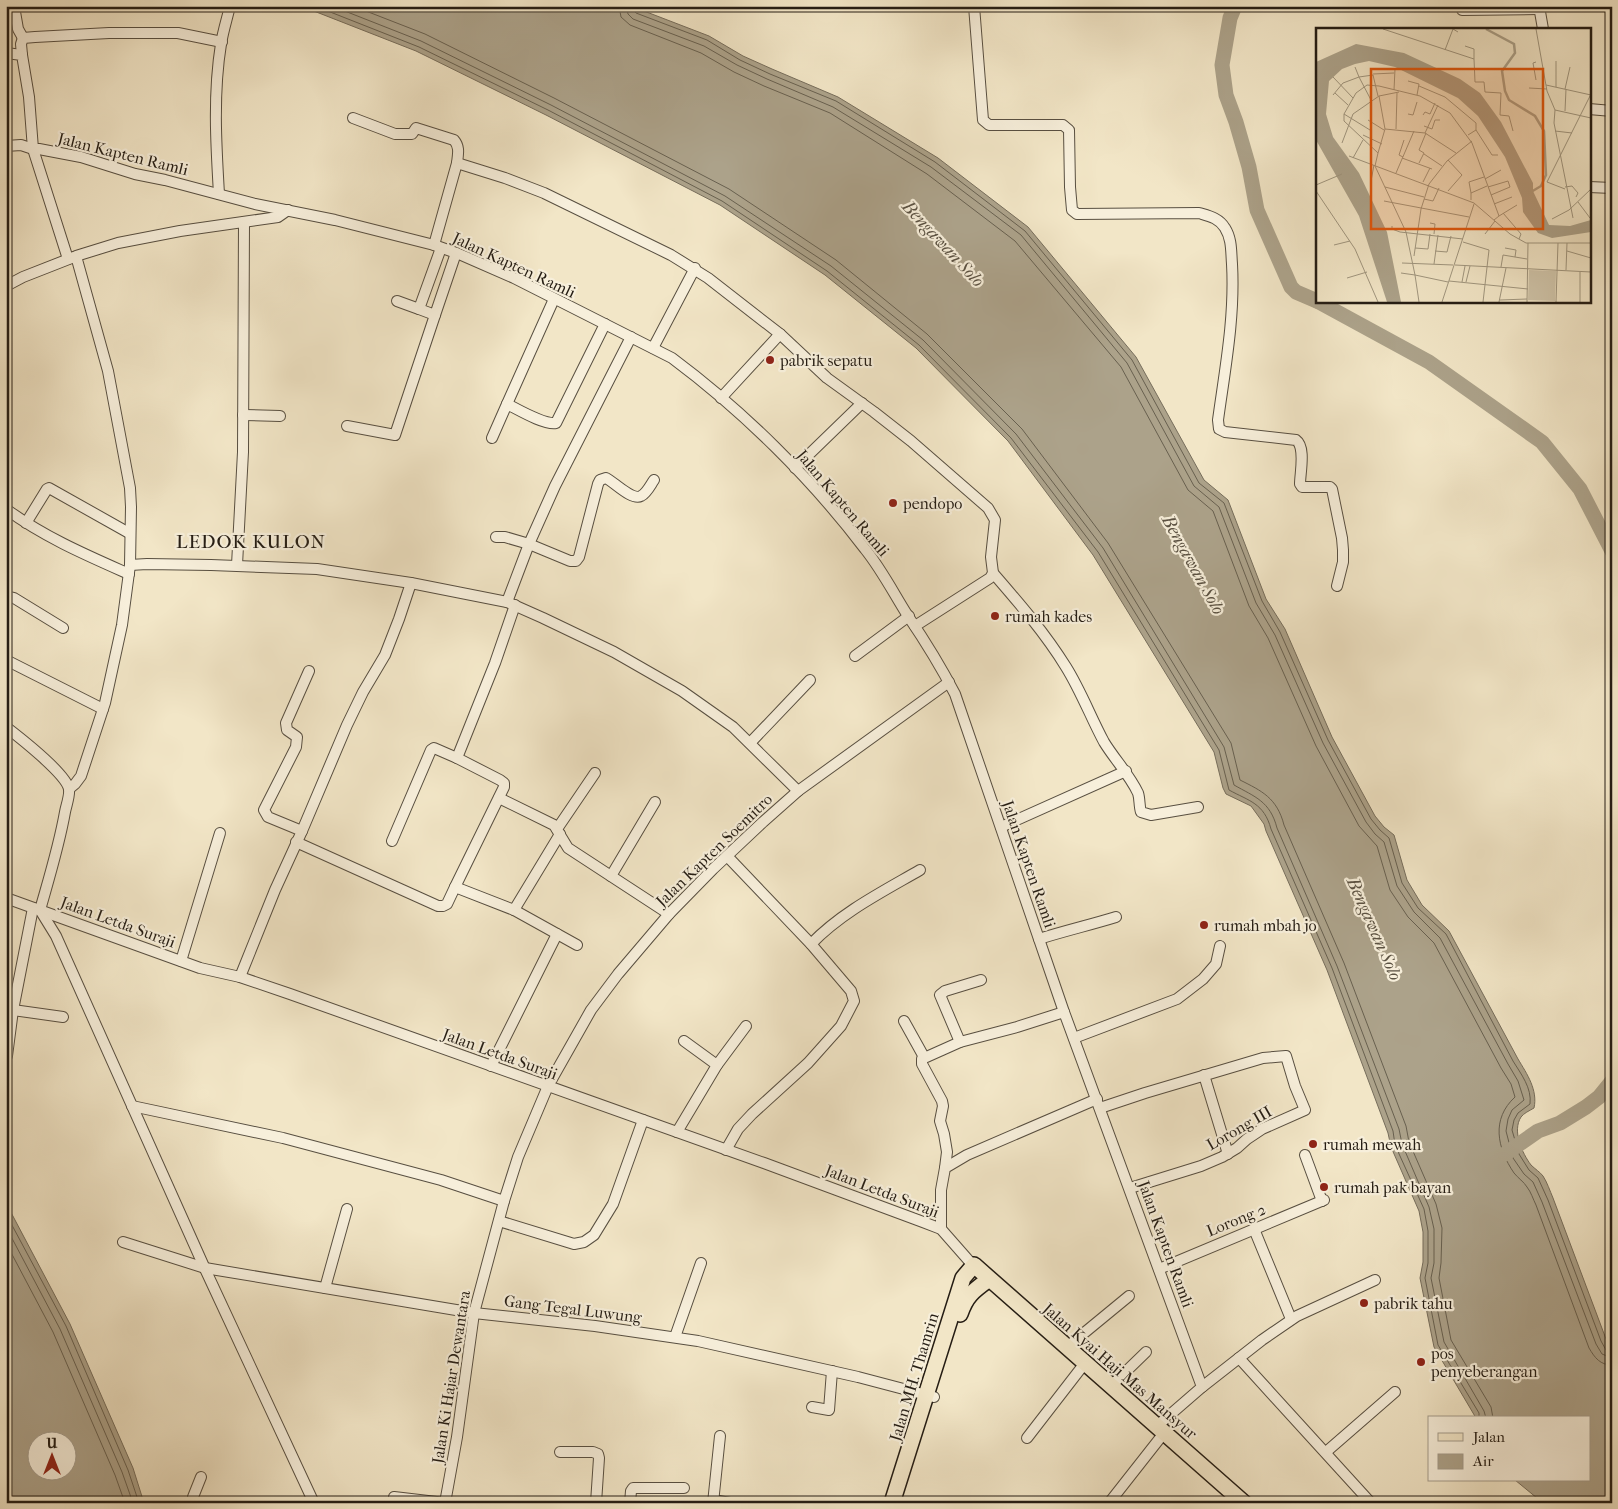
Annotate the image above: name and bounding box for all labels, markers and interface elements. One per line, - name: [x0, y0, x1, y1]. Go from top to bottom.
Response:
- inset map: [1316, 28, 1590, 302]
- street label: Jalan Kapten Ramli: [54, 128, 190, 179]
- water label: Bengawan Solo: [897, 196, 988, 292]
- street label: Jalan Kapten Ramli: [448, 227, 579, 302]
- place label: pabrik sepatu: [779, 351, 872, 370]
- marker: pabrik sepatu: [764, 354, 776, 366]
- street label: Jalan Kapten Ramli: [792, 444, 893, 560]
- place label: pendopo: [902, 494, 962, 513]
- marker: pendopo: [887, 497, 899, 509]
- water label: Bengawan Solo: [1157, 511, 1229, 618]
- district label: LEDOK KULON: [176, 531, 326, 553]
- place label: rumah kades: [1005, 607, 1092, 626]
- marker: rumah kades: [989, 610, 1001, 622]
- street label: Jalan Kapten Soemitro: [650, 789, 776, 912]
- street label: Jalan Kapten Ramli: [998, 796, 1060, 930]
- water label: Bengawan Solo: [1342, 873, 1406, 984]
- street label: Jalan Letda Suraji: [56, 892, 178, 952]
- place label: rumah mbah jo: [1214, 916, 1317, 935]
- marker: rumah mbah jo: [1198, 919, 1210, 931]
- street label: Jalan Letda Suraji: [438, 1024, 560, 1084]
- street label: Lorong III: [1203, 1102, 1275, 1154]
- place label: rumah mewah: [1323, 1135, 1421, 1154]
- marker: rumah mewah: [1307, 1138, 1319, 1150]
- street label: Jalan Letda Suraji: [820, 1160, 942, 1222]
- street label: Jalan Kapten Ramli: [1134, 1176, 1198, 1310]
- place label: rumah pak bayan: [1334, 1178, 1452, 1197]
- marker: rumah pak bayan: [1318, 1181, 1330, 1193]
- street label: Lorong 2: [1204, 1200, 1268, 1240]
- street label: Jalan Ki Hajar Dewantara: [428, 1289, 474, 1467]
- street label: Gang Tegal Luwung: [503, 1291, 643, 1327]
- place label: pabrik tahu: [1373, 1294, 1452, 1313]
- marker: pabrik tahu: [1358, 1297, 1370, 1309]
- street label: Jalan Kyai Haji Mas Mansyur: [1038, 1298, 1201, 1443]
- street label: Jalan MH. Thamrin: [885, 1310, 943, 1445]
- place label: pos penyeberangan: [1430, 1344, 1538, 1381]
- marker: pos penyeberangan: [1415, 1356, 1427, 1368]
- legend: [1428, 1416, 1590, 1482]
- text: Jalan: [1472, 1428, 1505, 1446]
- north arrow: [28, 1432, 78, 1482]
- text: U: [46, 1435, 58, 1452]
- text: Air: [1472, 1452, 1494, 1470]

